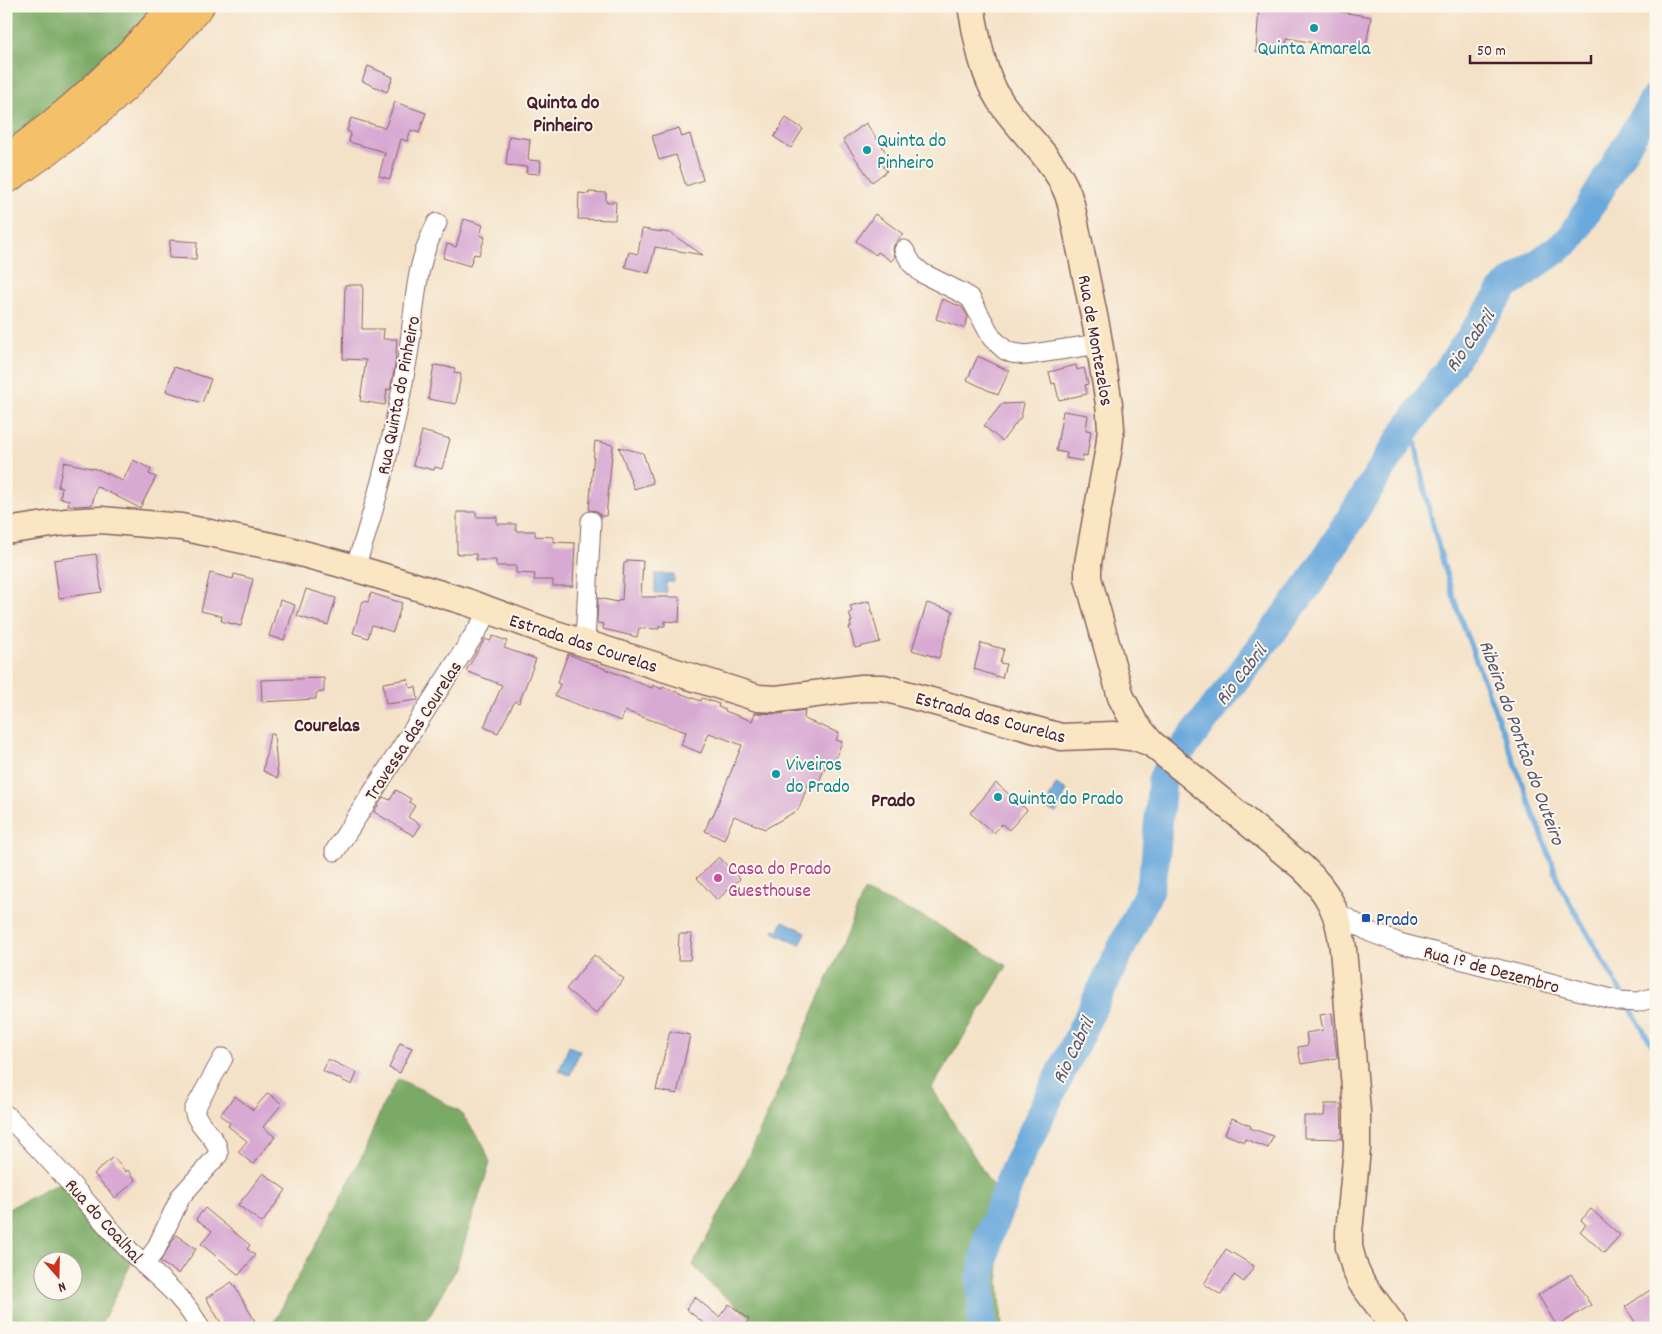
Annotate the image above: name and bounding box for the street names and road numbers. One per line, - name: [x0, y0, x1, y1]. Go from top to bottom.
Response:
- street label: Rua de Montezelos: [1069, 273, 1118, 408]
- street label: Rua Quinta do Pinheiro: [372, 314, 429, 477]
- street label: Estrada das Courelas: [505, 609, 661, 682]
- street label: Travessa das Courelas: [359, 657, 470, 807]
- street label: Estrada das Courelas: [912, 686, 1068, 752]
- street label: Rua 1º de Dezembro: [1420, 940, 1562, 1003]
- street label: Rua do Coalhal: [57, 1174, 148, 1271]

